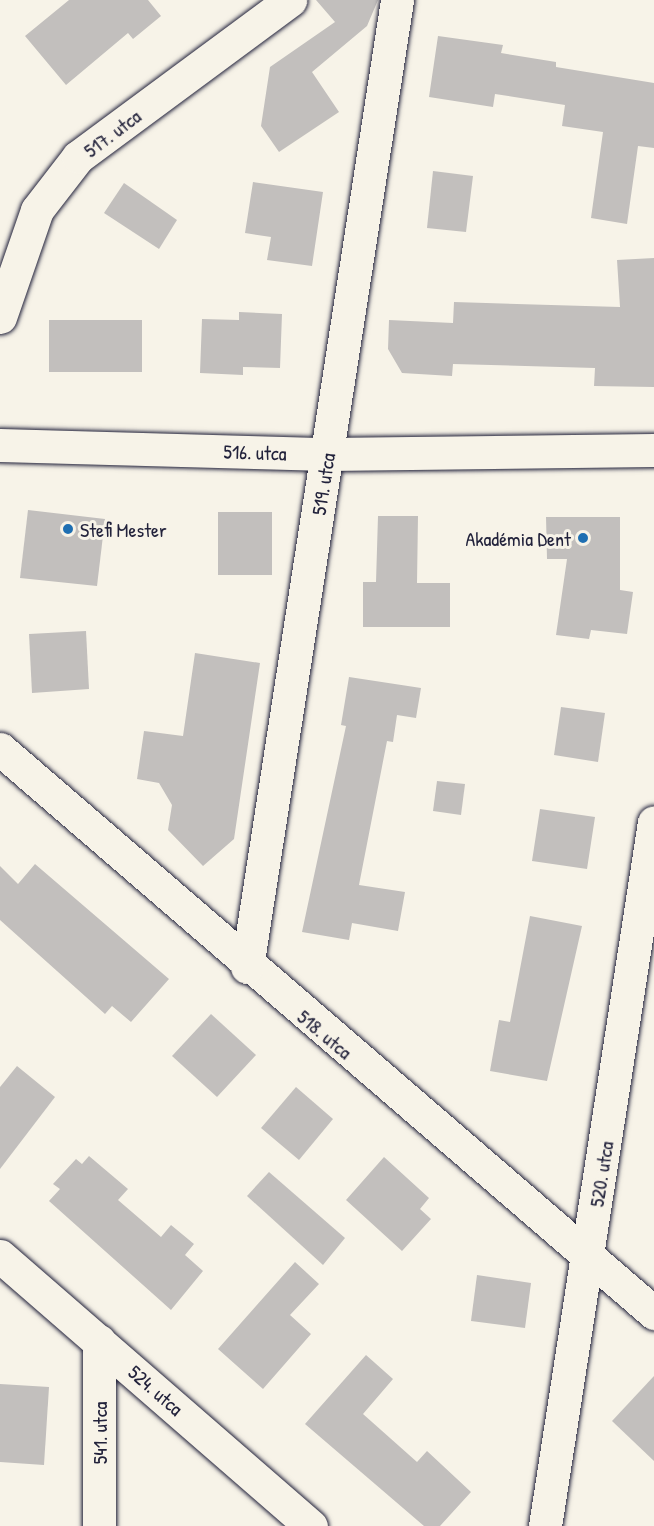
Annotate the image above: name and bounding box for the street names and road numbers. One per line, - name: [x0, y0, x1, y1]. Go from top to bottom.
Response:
- street label: 517. utca: [79, 104, 145, 162]
- street label: 516. utca: [223, 439, 287, 465]
- street label: 519. utca: [306, 451, 340, 517]
- street label: 518. utca: [293, 1004, 357, 1064]
- street label: 520. utca: [584, 1139, 618, 1209]
- street label: 524. utca: [124, 1360, 188, 1420]
- street label: 541. utca: [87, 1402, 111, 1464]

